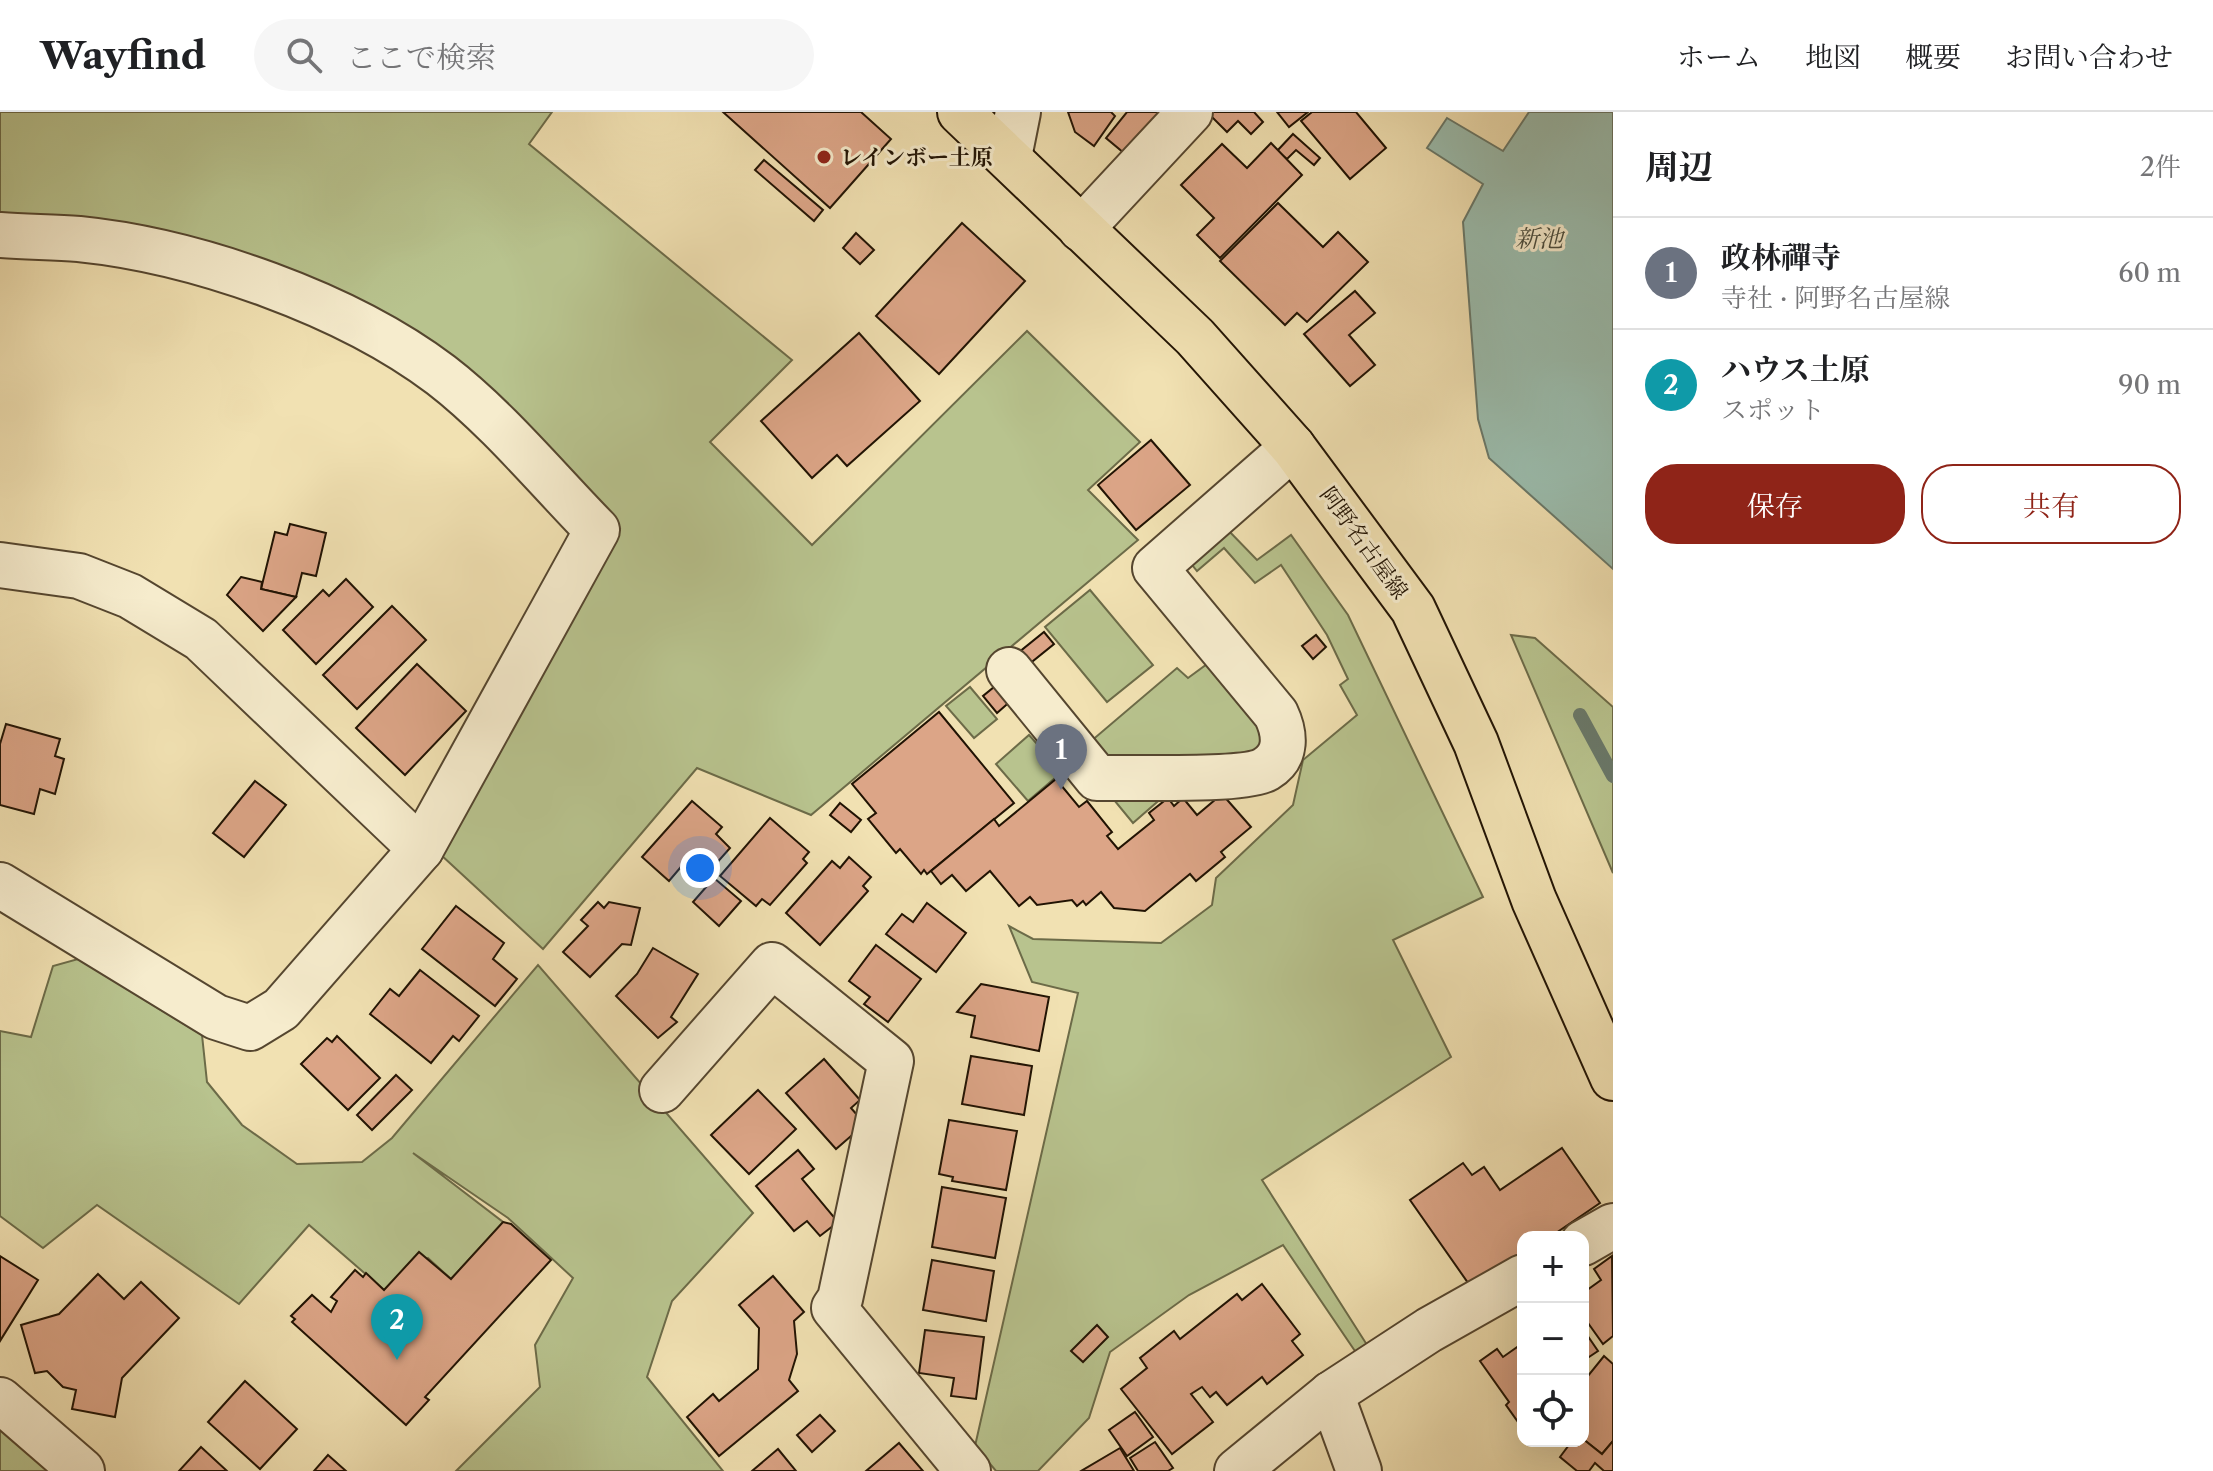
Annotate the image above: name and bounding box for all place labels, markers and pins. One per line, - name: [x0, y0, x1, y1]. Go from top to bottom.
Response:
- place label: レインボー土原: [840, 144, 993, 171]
- marker: レインボー土原: [815, 148, 833, 166]
- pin: 1: [1035, 724, 1087, 790]
- pin: 2: [371, 1294, 423, 1360]

